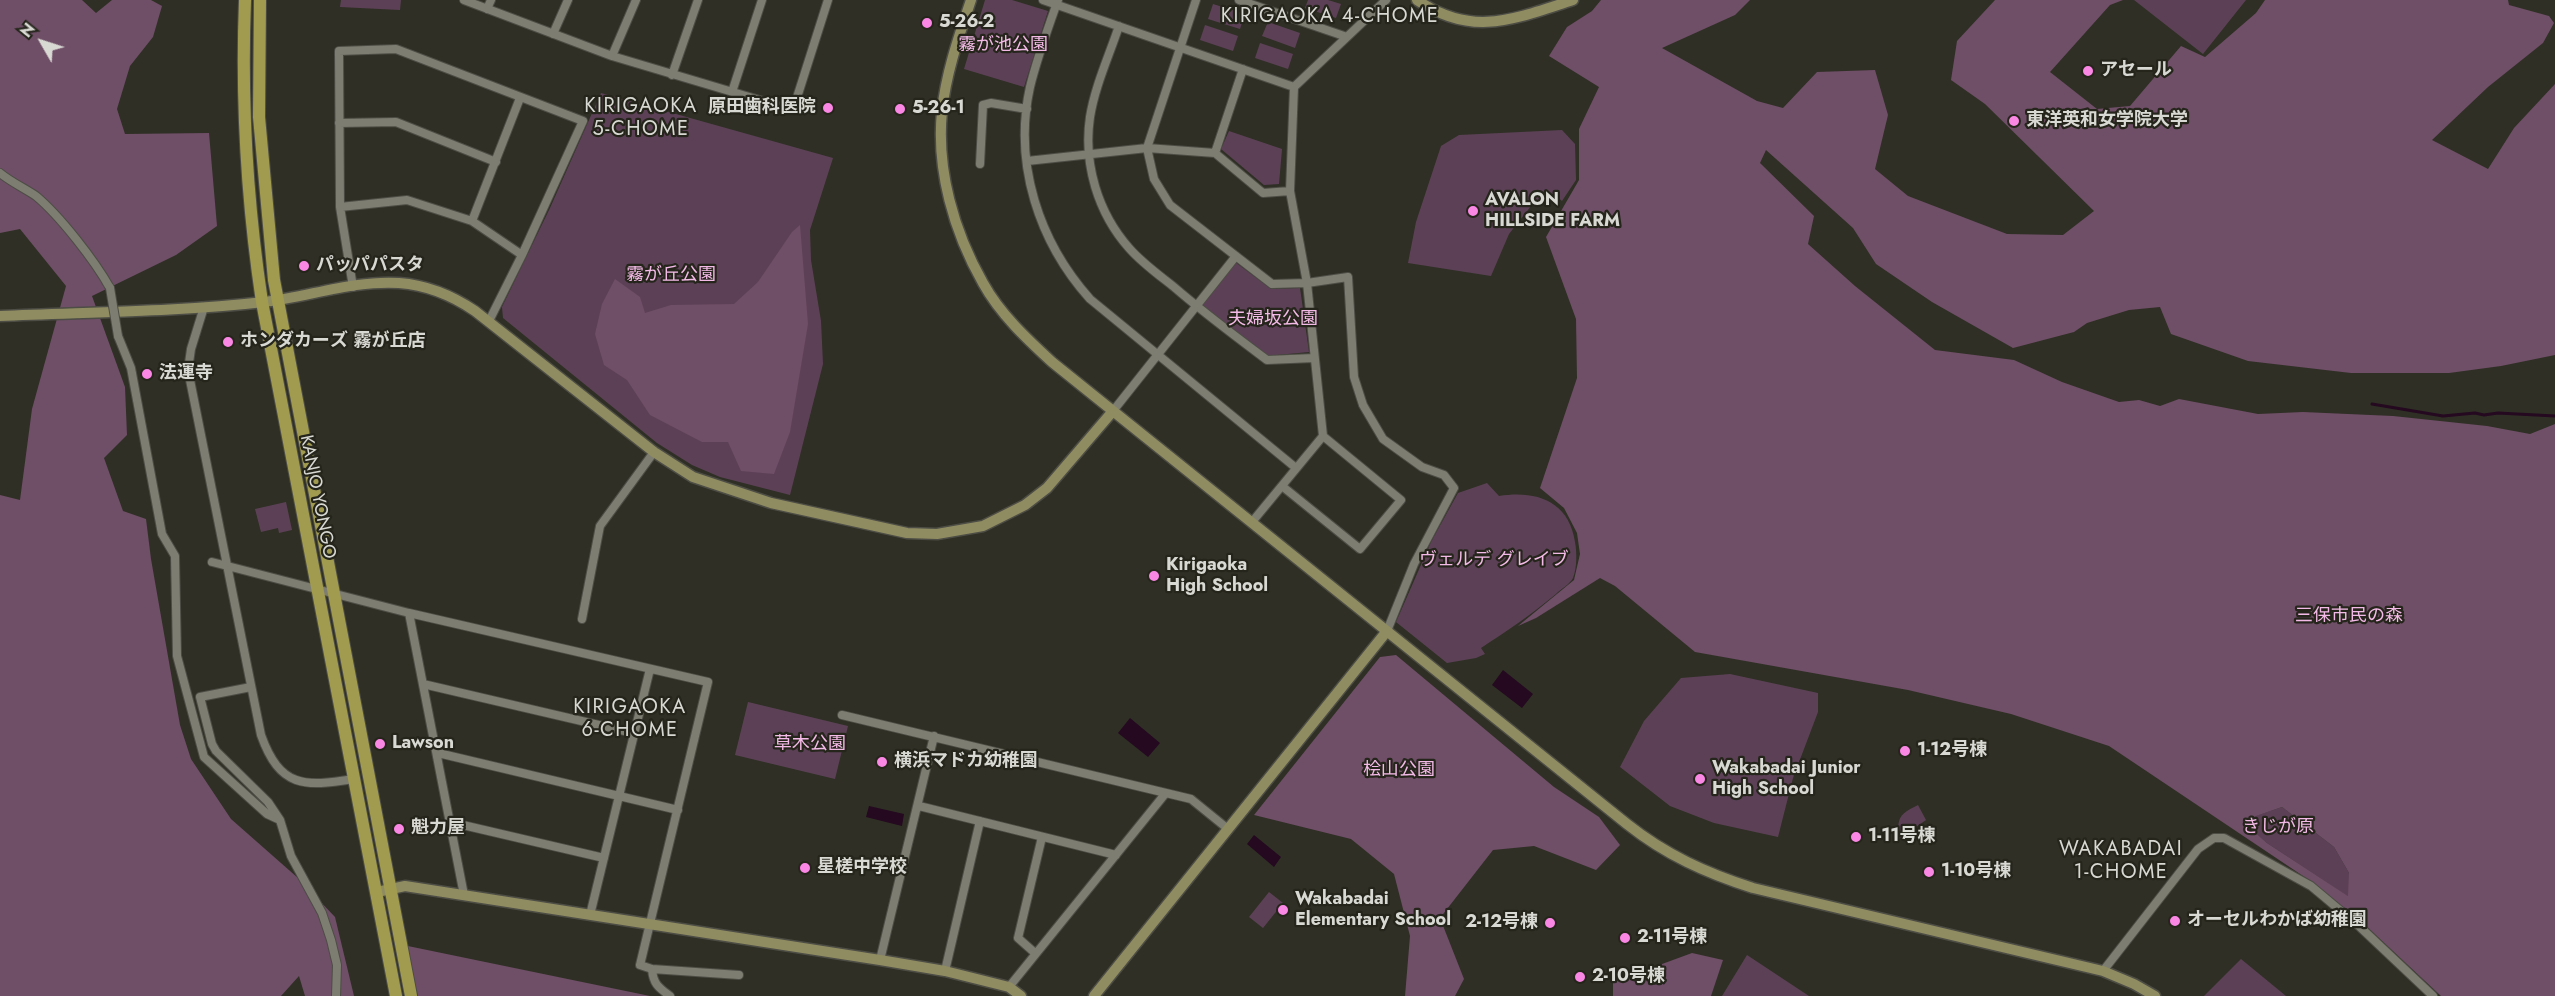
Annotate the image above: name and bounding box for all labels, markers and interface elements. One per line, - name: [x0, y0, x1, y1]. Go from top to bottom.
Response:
- district label: KIRIGAOKA 4-CHOME: [1221, 5, 1439, 29]
- north arrow: [12, 12, 72, 72]
- place label: 5-26-2: [939, 12, 994, 34]
- marker: 5-26-2: [920, 16, 934, 30]
- text: N: [15, 18, 41, 43]
- park label: 霧が池公園: [958, 35, 1048, 57]
- place label: アセール: [2100, 60, 2172, 82]
- marker: アセール: [2081, 64, 2095, 78]
- district label: KIRIGAOKA 5-CHOME: [584, 95, 698, 142]
- place label: 原田歯科医院: [708, 97, 816, 119]
- place label: 5-26-1: [912, 98, 965, 120]
- marker: 原田歯科医院: [821, 101, 835, 115]
- marker: 5-26-1: [893, 102, 907, 116]
- place label: 東洋英和女学院大学: [2026, 110, 2188, 132]
- marker: 東洋英和女学院大学: [2007, 114, 2021, 128]
- place label: AVALON HILLSIDE FARM: [1485, 190, 1620, 232]
- marker: AVALON HILLSIDE FARM: [1466, 204, 1480, 218]
- place label: パッパパスタ: [316, 255, 424, 277]
- marker: パッパパスタ: [297, 259, 311, 273]
- park label: 霧が丘公園: [626, 265, 716, 287]
- park label: 夫婦坂公園: [1228, 309, 1318, 331]
- place label: ホンダカーズ 霧が丘店: [240, 331, 425, 353]
- marker: ホンダカーズ 霧が丘店: [221, 335, 235, 349]
- place label: 法運寺: [159, 363, 213, 385]
- marker: 法運寺: [140, 367, 154, 381]
- street label: KANJO YONGO: [294, 433, 340, 561]
- park label: ヴェルデ グレイブ: [1419, 550, 1569, 572]
- place label: Kirigaoka High School: [1166, 555, 1268, 598]
- marker: Kirigaoka High School: [1147, 569, 1161, 583]
- park label: 三保市民の森: [2295, 606, 2403, 628]
- district label: KIRIGAOKA 6-CHOME: [573, 696, 687, 743]
- place label: Lawson: [392, 733, 454, 755]
- park label: 草木公園: [774, 734, 846, 756]
- marker: Lawson: [373, 737, 387, 751]
- place label: 1-12号棟: [1917, 740, 1987, 762]
- marker: 1-12号棟: [1898, 744, 1912, 758]
- place label: 横浜マドカ幼稚園: [894, 751, 1038, 773]
- marker: 横浜マドカ幼稚園: [875, 755, 889, 769]
- place label: Wakabadai Junior High School: [1712, 758, 1861, 800]
- park label: 桧山公園: [1363, 760, 1435, 782]
- marker: Wakabadai Junior High School: [1693, 772, 1707, 786]
- park label: きじが原: [2242, 817, 2314, 839]
- place label: 魁力屋: [411, 818, 465, 840]
- marker: 魁力屋: [392, 822, 406, 836]
- place label: 1-11号棟: [1868, 826, 1935, 848]
- marker: 1-11号棟: [1849, 830, 1863, 844]
- district label: WAKABADAI 1-CHOME: [2059, 838, 2183, 885]
- place label: 星槎中学校: [817, 857, 907, 879]
- marker: 星槎中学校: [798, 861, 812, 875]
- place label: 1-10号棟: [1941, 861, 2011, 883]
- marker: 1-10号棟: [1922, 865, 1936, 879]
- place label: Wakabadai Elementary School: [1295, 889, 1451, 932]
- marker: Wakabadai Elementary School: [1276, 903, 1290, 917]
- place label: オーセルわかば幼稚園: [2187, 910, 2367, 932]
- place label: 2-12号棟: [1465, 912, 1538, 934]
- marker: オーセルわかば幼稚園: [2168, 914, 2182, 928]
- marker: 2-12号棟: [1543, 916, 1557, 930]
- place label: 2-11号棟: [1637, 927, 1707, 949]
- marker: 2-11号棟: [1618, 931, 1632, 945]
- place label: 2-10号棟: [1592, 966, 1665, 988]
- marker: 2-10号棟: [1573, 970, 1587, 984]

